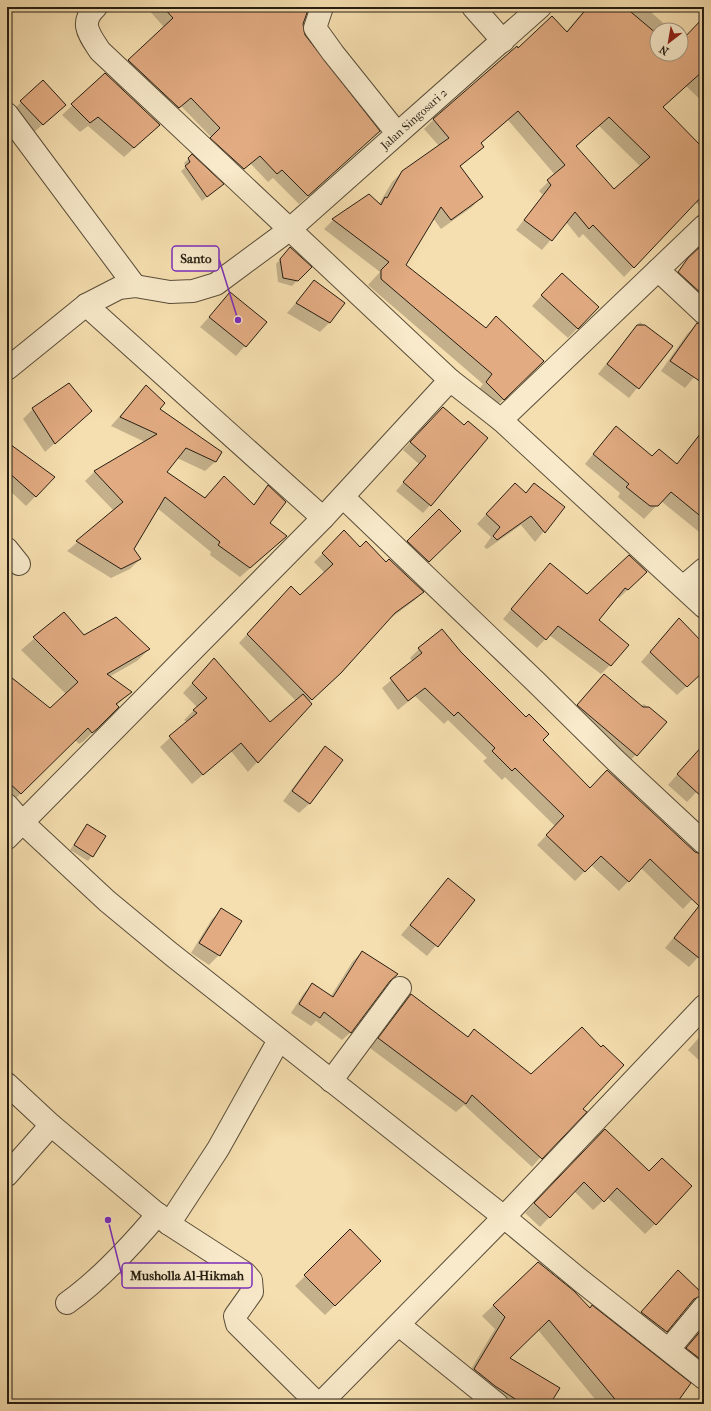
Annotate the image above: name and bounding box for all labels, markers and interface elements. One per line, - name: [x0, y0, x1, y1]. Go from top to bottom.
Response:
- north arrow: [649, 22, 689, 62]
- text: N: [657, 42, 671, 58]
- street label: Jalan Singosari 2: [377, 85, 450, 153]
- callout: Santo: [172, 246, 219, 271]
- text: Santo: [180, 251, 212, 266]
- callout: Musholla Al-Hikmah: [122, 1263, 252, 1288]
- text: Musholla Al-Hikmah: [129, 1268, 245, 1283]

